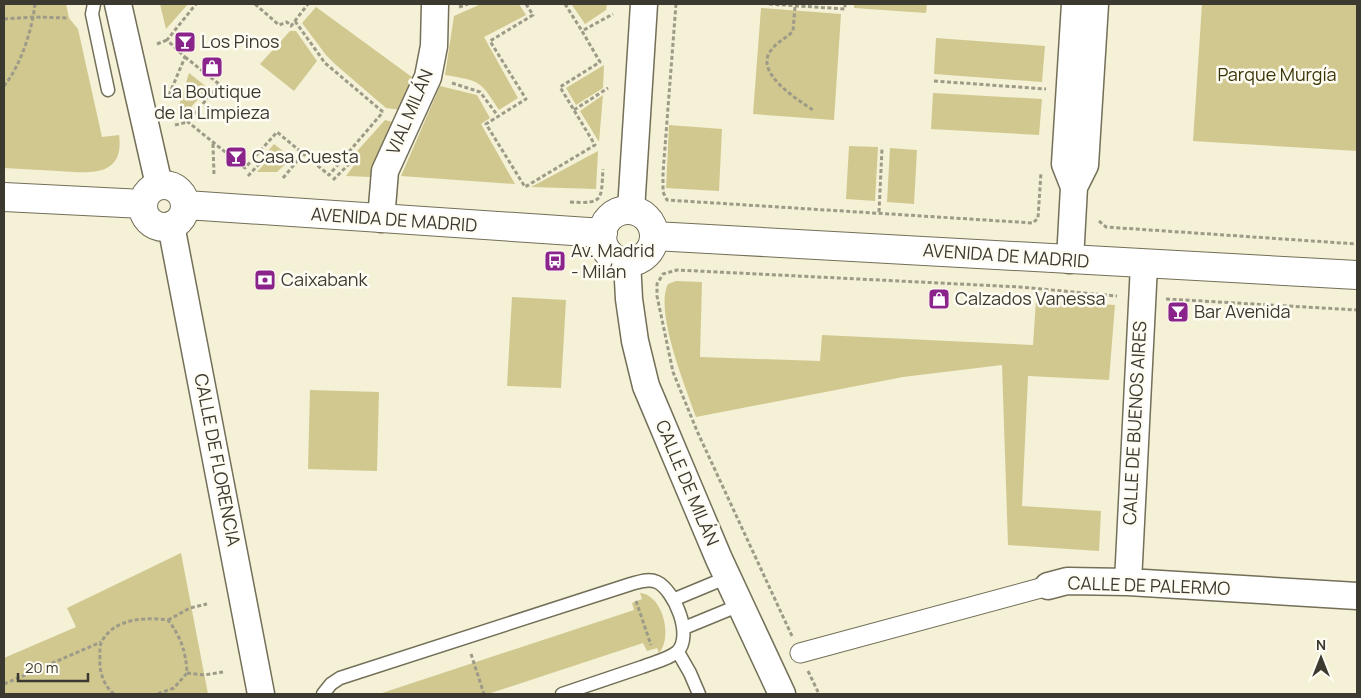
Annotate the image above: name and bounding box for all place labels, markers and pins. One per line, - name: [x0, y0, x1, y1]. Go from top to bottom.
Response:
- place label: Los Pinos: [201, 29, 280, 53]
- bar icon: Los Pinos: [173, 30, 197, 54]
- shop icon: La Boutique de la Limpieza: [200, 55, 224, 79]
- place label: La Boutique de la Limpieza: [154, 79, 270, 124]
- place label: Casa Cuesta: [252, 144, 359, 168]
- bar icon: Casa Cuesta: [224, 145, 248, 169]
- place label: Av. Madrid - Milán: [571, 238, 655, 283]
- bus stop icon: Av. Madrid - Milán: [543, 249, 567, 273]
- place label: Caixabank: [281, 267, 369, 291]
- bank icon: Caixabank: [253, 268, 277, 292]
- place label: Calzados Vanessa: [955, 286, 1105, 310]
- shop icon: Calzados Vanessa: [927, 287, 951, 311]
- place label: Bar Avenida: [1194, 299, 1290, 323]
- bar icon: Bar Avenida: [1166, 300, 1190, 324]

